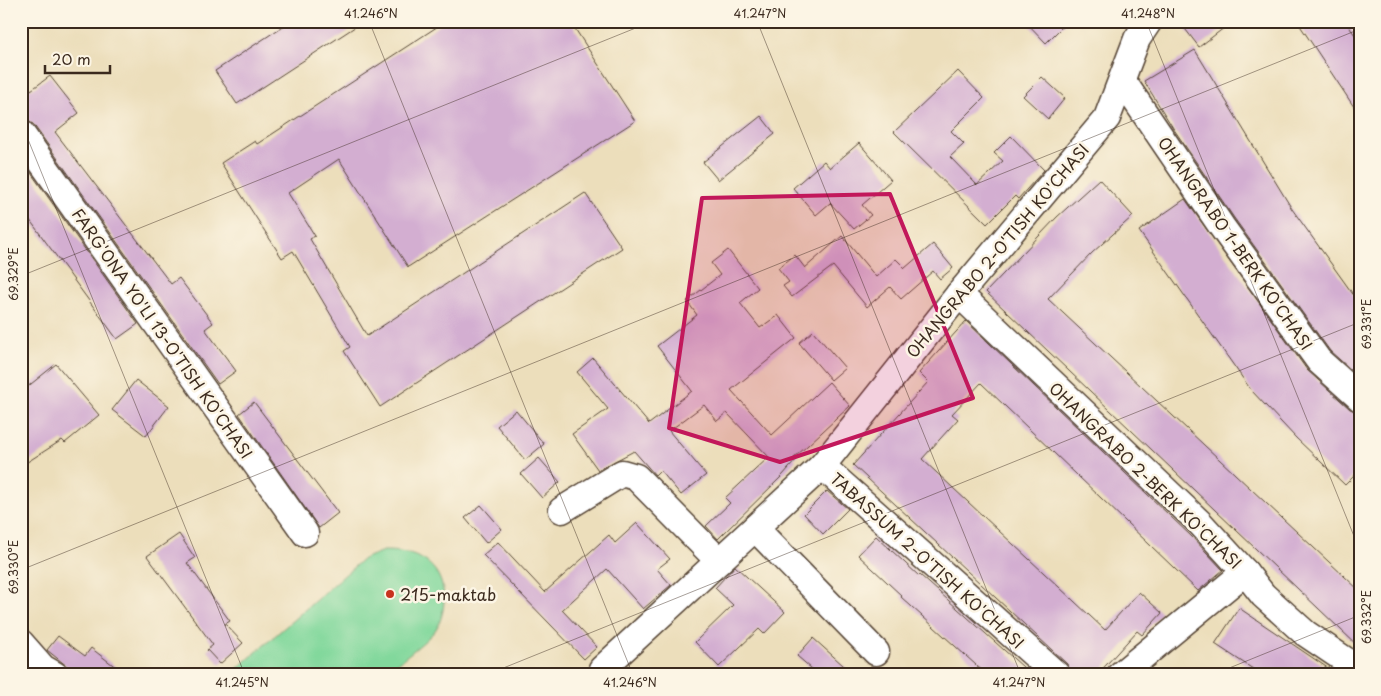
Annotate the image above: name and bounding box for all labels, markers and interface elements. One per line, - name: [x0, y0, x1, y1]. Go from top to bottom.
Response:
- text: 41.246°N: [344, 4, 398, 22]
- text: 41.247°N: [734, 4, 786, 22]
- text: 41.248°N: [1121, 4, 1175, 22]
- scale bar: [45, 42, 110, 74]
- text: 20 m: [52, 47, 91, 70]
- street label: OHANGRABO 1-BERK KO'CHASI: [1153, 131, 1319, 355]
- street label: OHANGRABO 2-O'TISH KO'CHASI: [900, 138, 1094, 362]
- street label: FARG'ONA YO'LI 13-O'TISH KO'CHASI: [67, 203, 259, 463]
- text: 69.329°E: [4, 247, 22, 301]
- text: 69.331°E: [1357, 299, 1375, 349]
- street label: OHANGRABO 2-BERK KO'CHASI: [1044, 376, 1248, 574]
- street label: TABASSUM 2-O'TISH KO'CHASI: [826, 466, 1030, 654]
- text: 69.330°E: [4, 540, 22, 594]
- place label: 215-maktab: [400, 582, 496, 606]
- marker: 215-maktab: [384, 588, 396, 600]
- text: 69.332°E: [1357, 590, 1375, 644]
- text: 41.245°N: [215, 673, 269, 691]
- text: 41.246°N: [603, 673, 657, 691]
- text: 41.247°N: [993, 673, 1045, 691]

